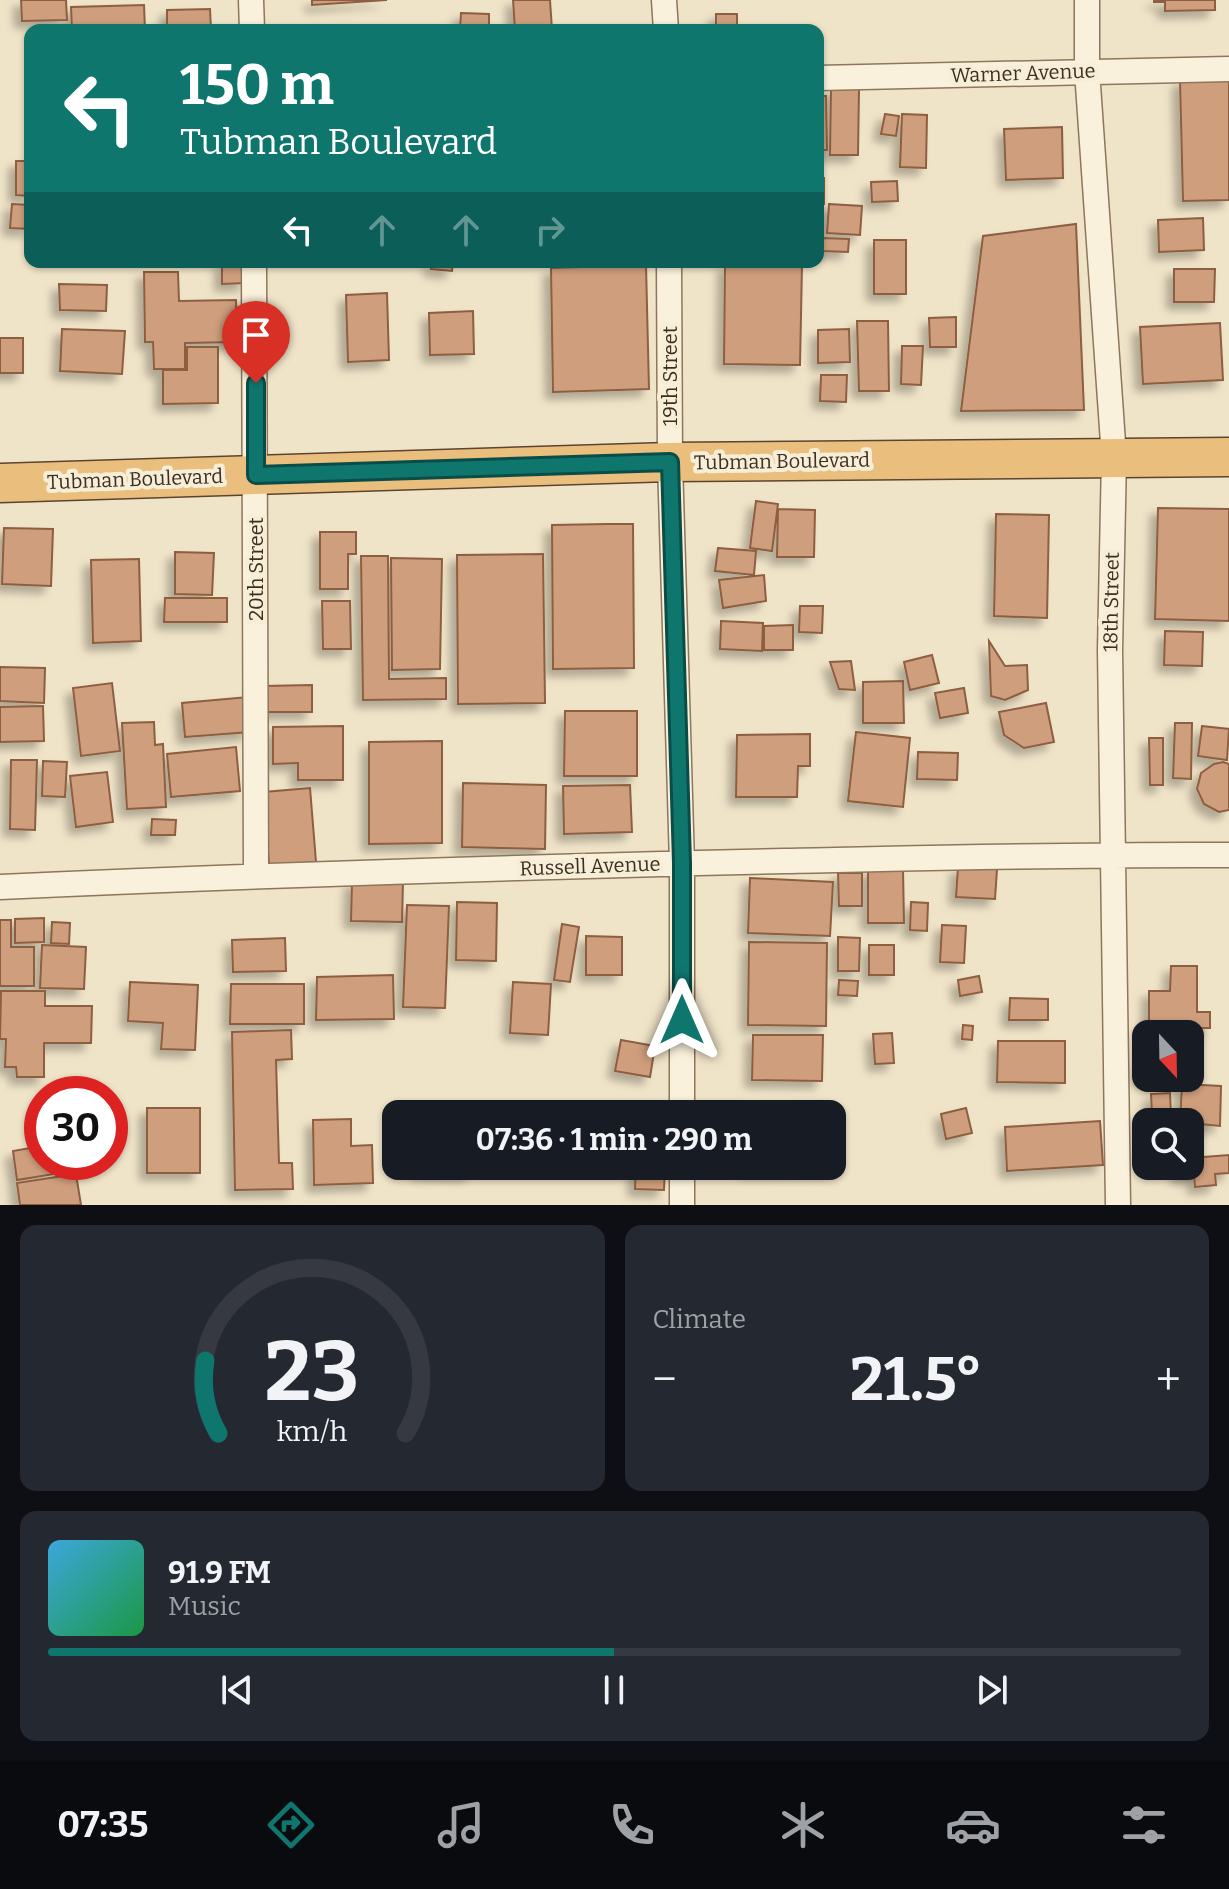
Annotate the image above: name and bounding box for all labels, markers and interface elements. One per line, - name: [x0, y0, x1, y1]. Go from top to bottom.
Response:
- text: 150 m: [180, 52, 334, 119]
- icon: left: [48, 56, 152, 160]
- street label: Warner Avenue: [950, 58, 1096, 88]
- text: Tubman Boulevard: [180, 120, 497, 164]
- icon: left: [276, 208, 320, 252]
- icon: ahead: [360, 208, 404, 252]
- icon: ahead: [444, 208, 488, 252]
- icon: right: [528, 208, 572, 252]
- pin: [222, 301, 290, 383]
- icon: arrive: [234, 313, 278, 357]
- street label: 19th Street: [658, 326, 682, 426]
- street label: Tubman Boulevard: [694, 447, 870, 475]
- street label: Tubman Boulevard: [47, 464, 224, 494]
- street label: 20th Street: [244, 517, 268, 621]
- street label: 18th Street: [1098, 552, 1124, 652]
- street label: Russell Avenue: [519, 852, 661, 880]
- position arrow: [640, 978, 724, 1062]
- north arrow: [1132, 1020, 1204, 1092]
- map controls: [1132, 1020, 1204, 1180]
- speed limit sign: 30: [24, 1076, 128, 1180]
- button: search: [1132, 1108, 1204, 1180]
- text: 07:36 · 1 min · 290 m: [476, 1122, 752, 1158]
- text: Climate: [653, 1304, 746, 1335]
- text: 23: [265, 1322, 360, 1422]
- text: 21.5°: [850, 1344, 983, 1416]
- text: −: [653, 1353, 677, 1406]
- text: +: [1156, 1353, 1181, 1406]
- text: km/h: [277, 1414, 348, 1449]
- text: 91.9 FM: [168, 1555, 271, 1591]
- text: Music: [168, 1591, 241, 1622]
- icon: previous: [215, 1668, 259, 1712]
- icon: pause: [592, 1668, 636, 1712]
- icon: next: [970, 1668, 1014, 1712]
- icon: directions: [263, 1797, 319, 1853]
- icon: music: [433, 1797, 489, 1853]
- icon: phone: [604, 1797, 660, 1853]
- icon: climate: [775, 1797, 831, 1853]
- icon: car: [945, 1797, 1001, 1853]
- icon: filters: [1116, 1797, 1172, 1853]
- text: 07:35: [57, 1803, 148, 1847]

